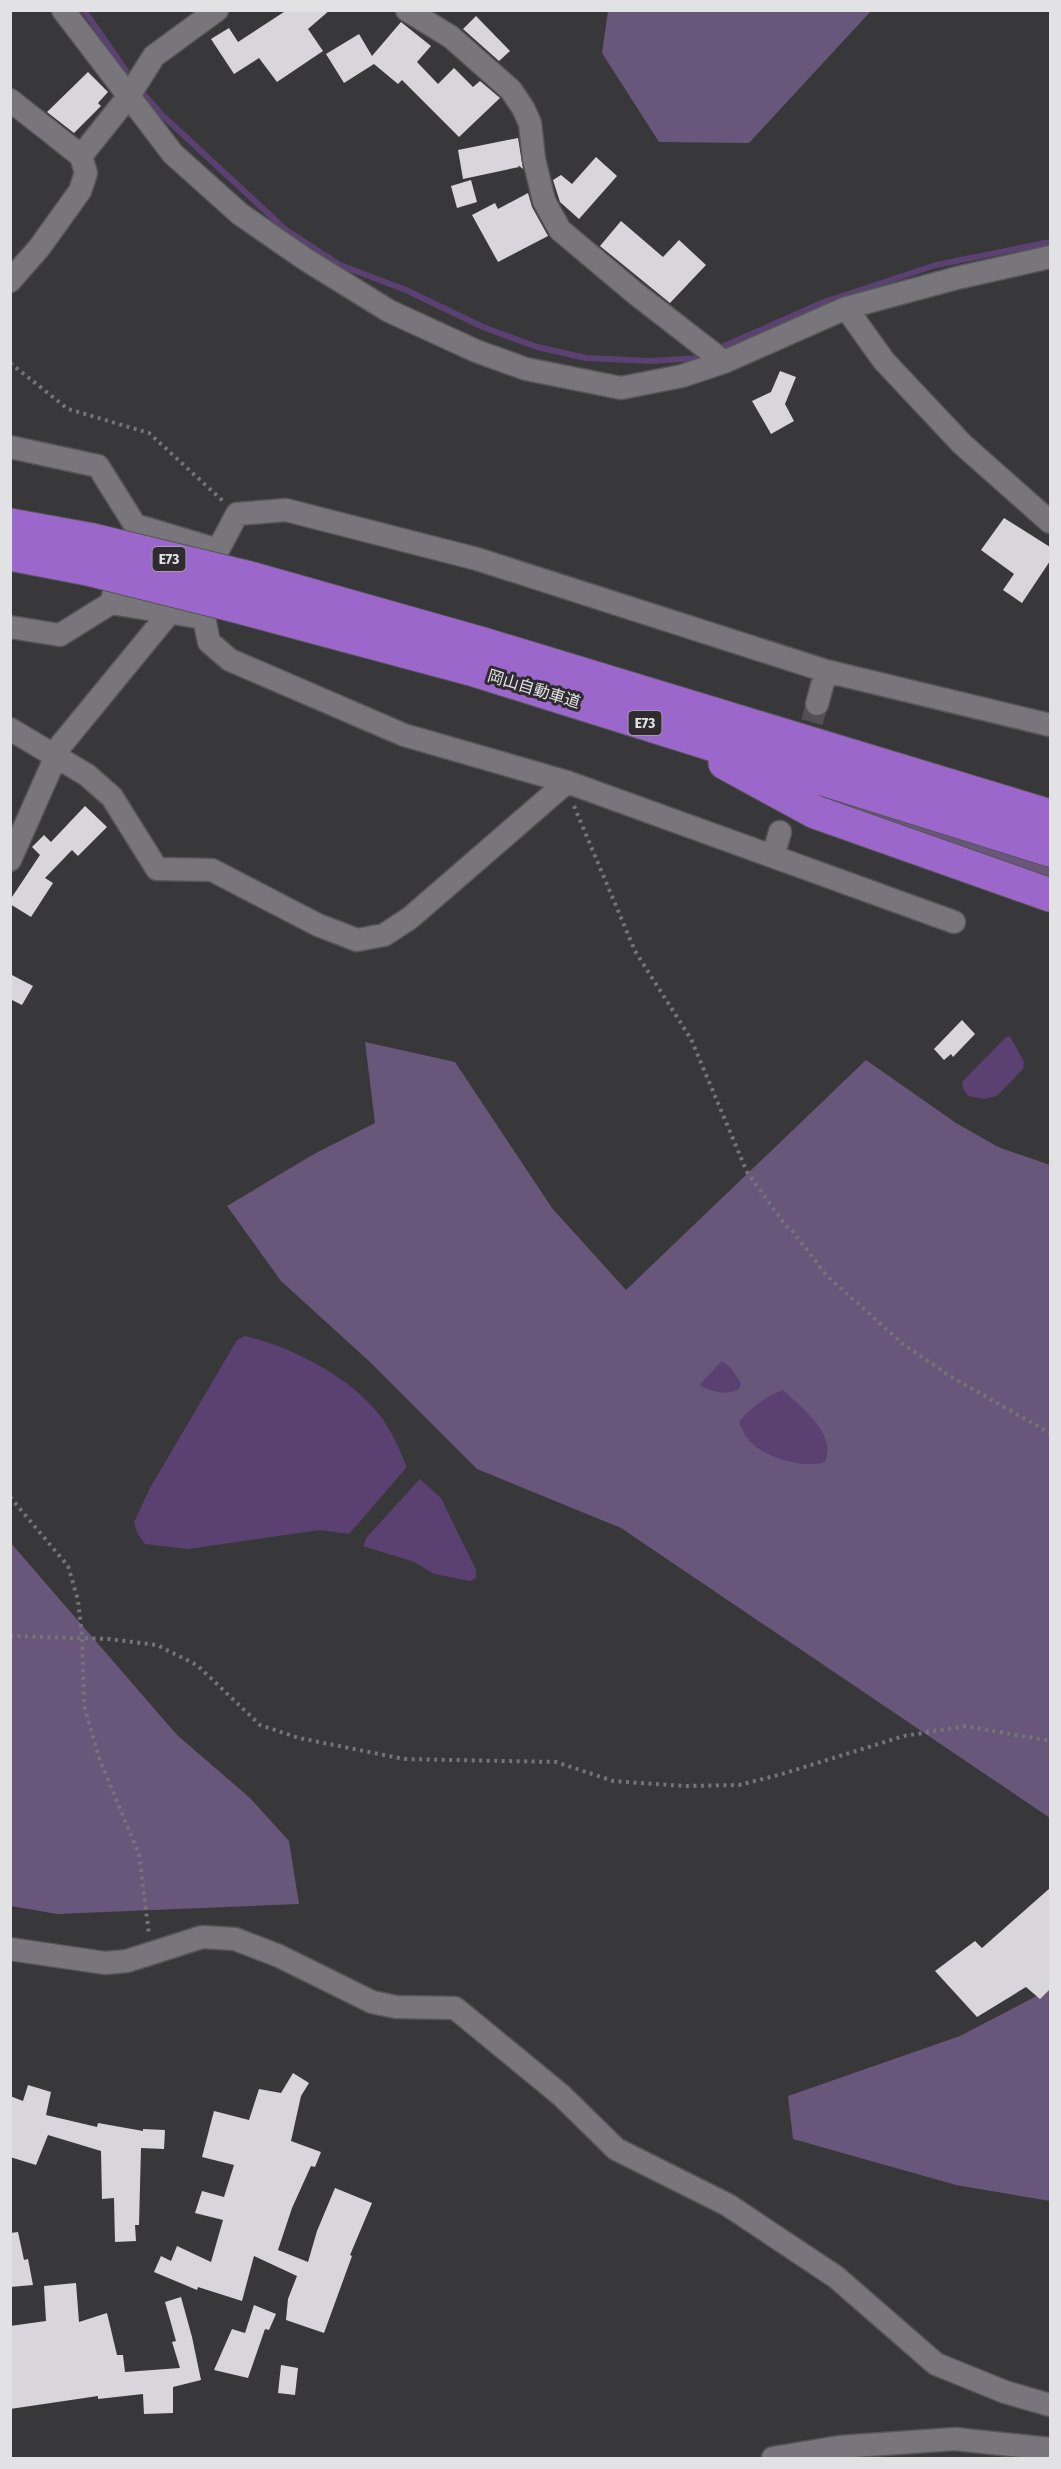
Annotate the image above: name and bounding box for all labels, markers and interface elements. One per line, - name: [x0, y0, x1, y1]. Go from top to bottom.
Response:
- road number: E73: [152, 547, 186, 571]
- street label: 岡山自動車道: [485, 666, 583, 712]
- road number: E73: [628, 711, 662, 735]

